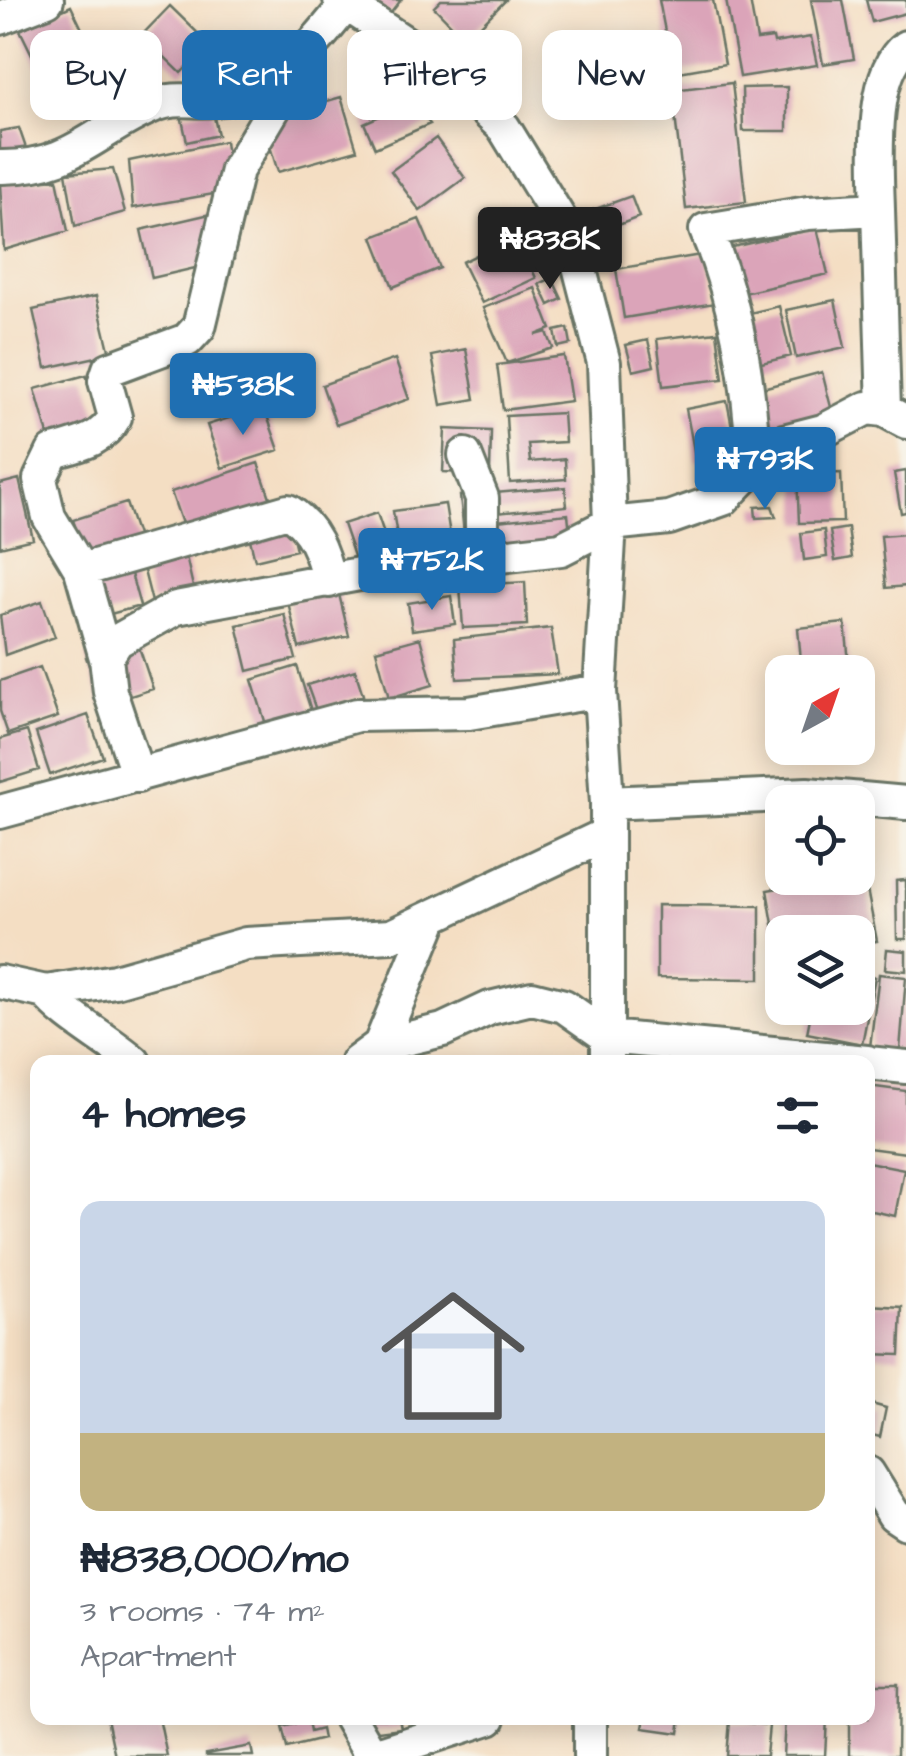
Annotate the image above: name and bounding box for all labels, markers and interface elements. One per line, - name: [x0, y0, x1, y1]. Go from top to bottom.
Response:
- chip: Buy: [30, 30, 162, 120]
- chip: Rent: [182, 30, 327, 120]
- chip: Filters: [347, 30, 522, 120]
- chip: New: [542, 30, 682, 120]
- pin: ₦838K: [480, 207, 620, 292]
- text: ₦838K: [500, 217, 600, 262]
- pin: ₦538K: [173, 353, 313, 438]
- text: ₦538K: [192, 363, 294, 408]
- pin: ₦793K: [695, 427, 835, 512]
- text: ₦793K: [717, 437, 813, 482]
- pin: ₦752K: [362, 528, 502, 613]
- text: ₦752K: [380, 538, 484, 583]
- north arrow: [765, 655, 875, 765]
- map controls: [765, 655, 875, 1025]
- button: locate: [765, 785, 875, 895]
- button: layers: [765, 915, 875, 1025]
- text: 4 homes: [80, 1086, 246, 1144]
- icon: filters: [770, 1088, 825, 1143]
- icon: home: [363, 1266, 543, 1446]
- text: ₦838,000/mo: [80, 1531, 349, 1589]
- text: 3 rooms · 74 m²: [80, 1589, 325, 1634]
- text: Apartment: [80, 1634, 236, 1679]

